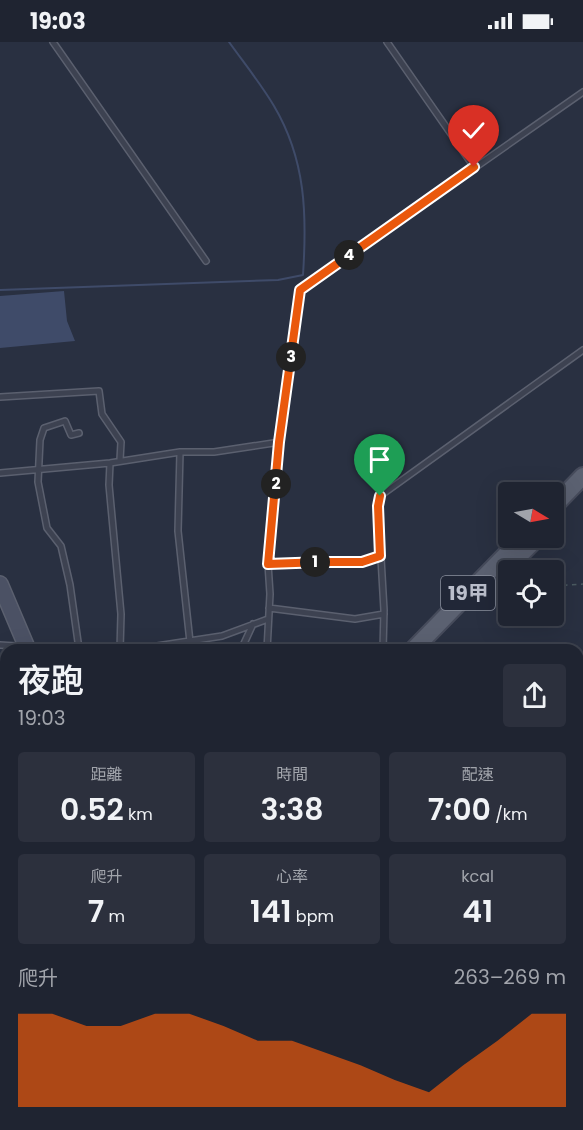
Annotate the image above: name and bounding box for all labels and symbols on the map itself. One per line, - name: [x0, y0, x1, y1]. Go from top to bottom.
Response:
- pin: [448, 105, 499, 167]
- pin: 4: [334, 240, 364, 270]
- pin: 3: [276, 342, 306, 372]
- pin: [354, 434, 405, 496]
- pin: 2: [261, 469, 291, 499]
- north arrow: [498, 482, 564, 548]
- pin: 1: [300, 547, 330, 577]
- road number: 19甲: [441, 576, 495, 610]

